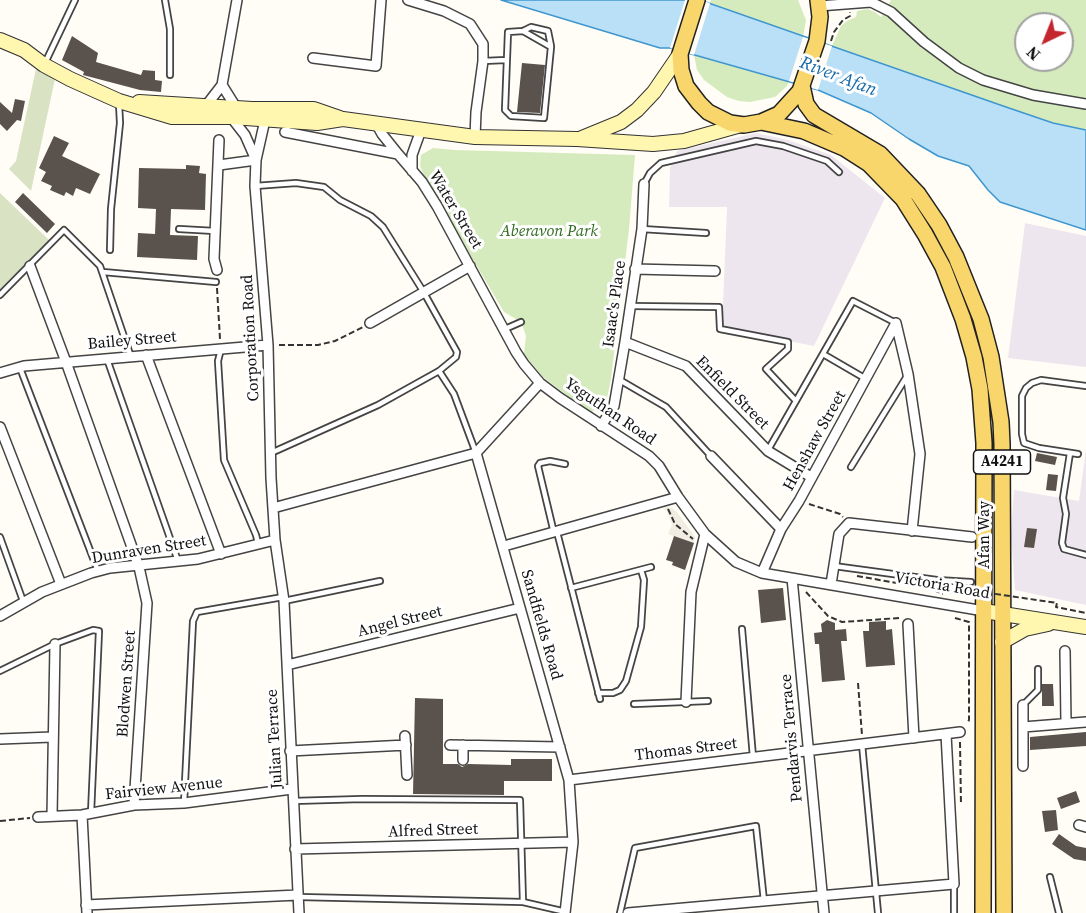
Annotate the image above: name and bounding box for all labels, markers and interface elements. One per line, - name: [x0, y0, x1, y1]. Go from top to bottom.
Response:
- north arrow: [1014, 12, 1074, 72]
- text: N: [1021, 42, 1045, 66]
- water label: River Afan: [797, 52, 879, 102]
- street label: Water Street: [424, 167, 486, 253]
- park label: Aberavon Park: [500, 222, 598, 242]
- street label: Isaac's Place: [599, 259, 631, 349]
- street label: Corporation Road: [238, 274, 264, 402]
- street label: Bailey Street: [87, 328, 177, 354]
- street label: Enfield Street: [691, 352, 773, 434]
- street label: Ysguthan Road: [561, 374, 659, 450]
- street label: Henshaw Street: [780, 388, 850, 494]
- road number: A4241: [974, 450, 1030, 474]
- street label: Afan Way: [975, 501, 995, 569]
- street label: Dunraven Street: [90, 531, 208, 569]
- street label: Sandfields Road: [516, 568, 566, 682]
- street label: Victoria Road: [893, 568, 991, 604]
- street label: Angel Street: [356, 602, 444, 642]
- street label: Blodwen Street: [114, 630, 140, 738]
- street label: Pendarvis Terrace: [777, 673, 807, 803]
- street label: Julian Terrace: [263, 689, 287, 789]
- street label: Thomas Street: [634, 734, 738, 766]
- street label: Fairview Avenue: [104, 773, 224, 805]
- street label: Alfred Street: [388, 820, 478, 842]

